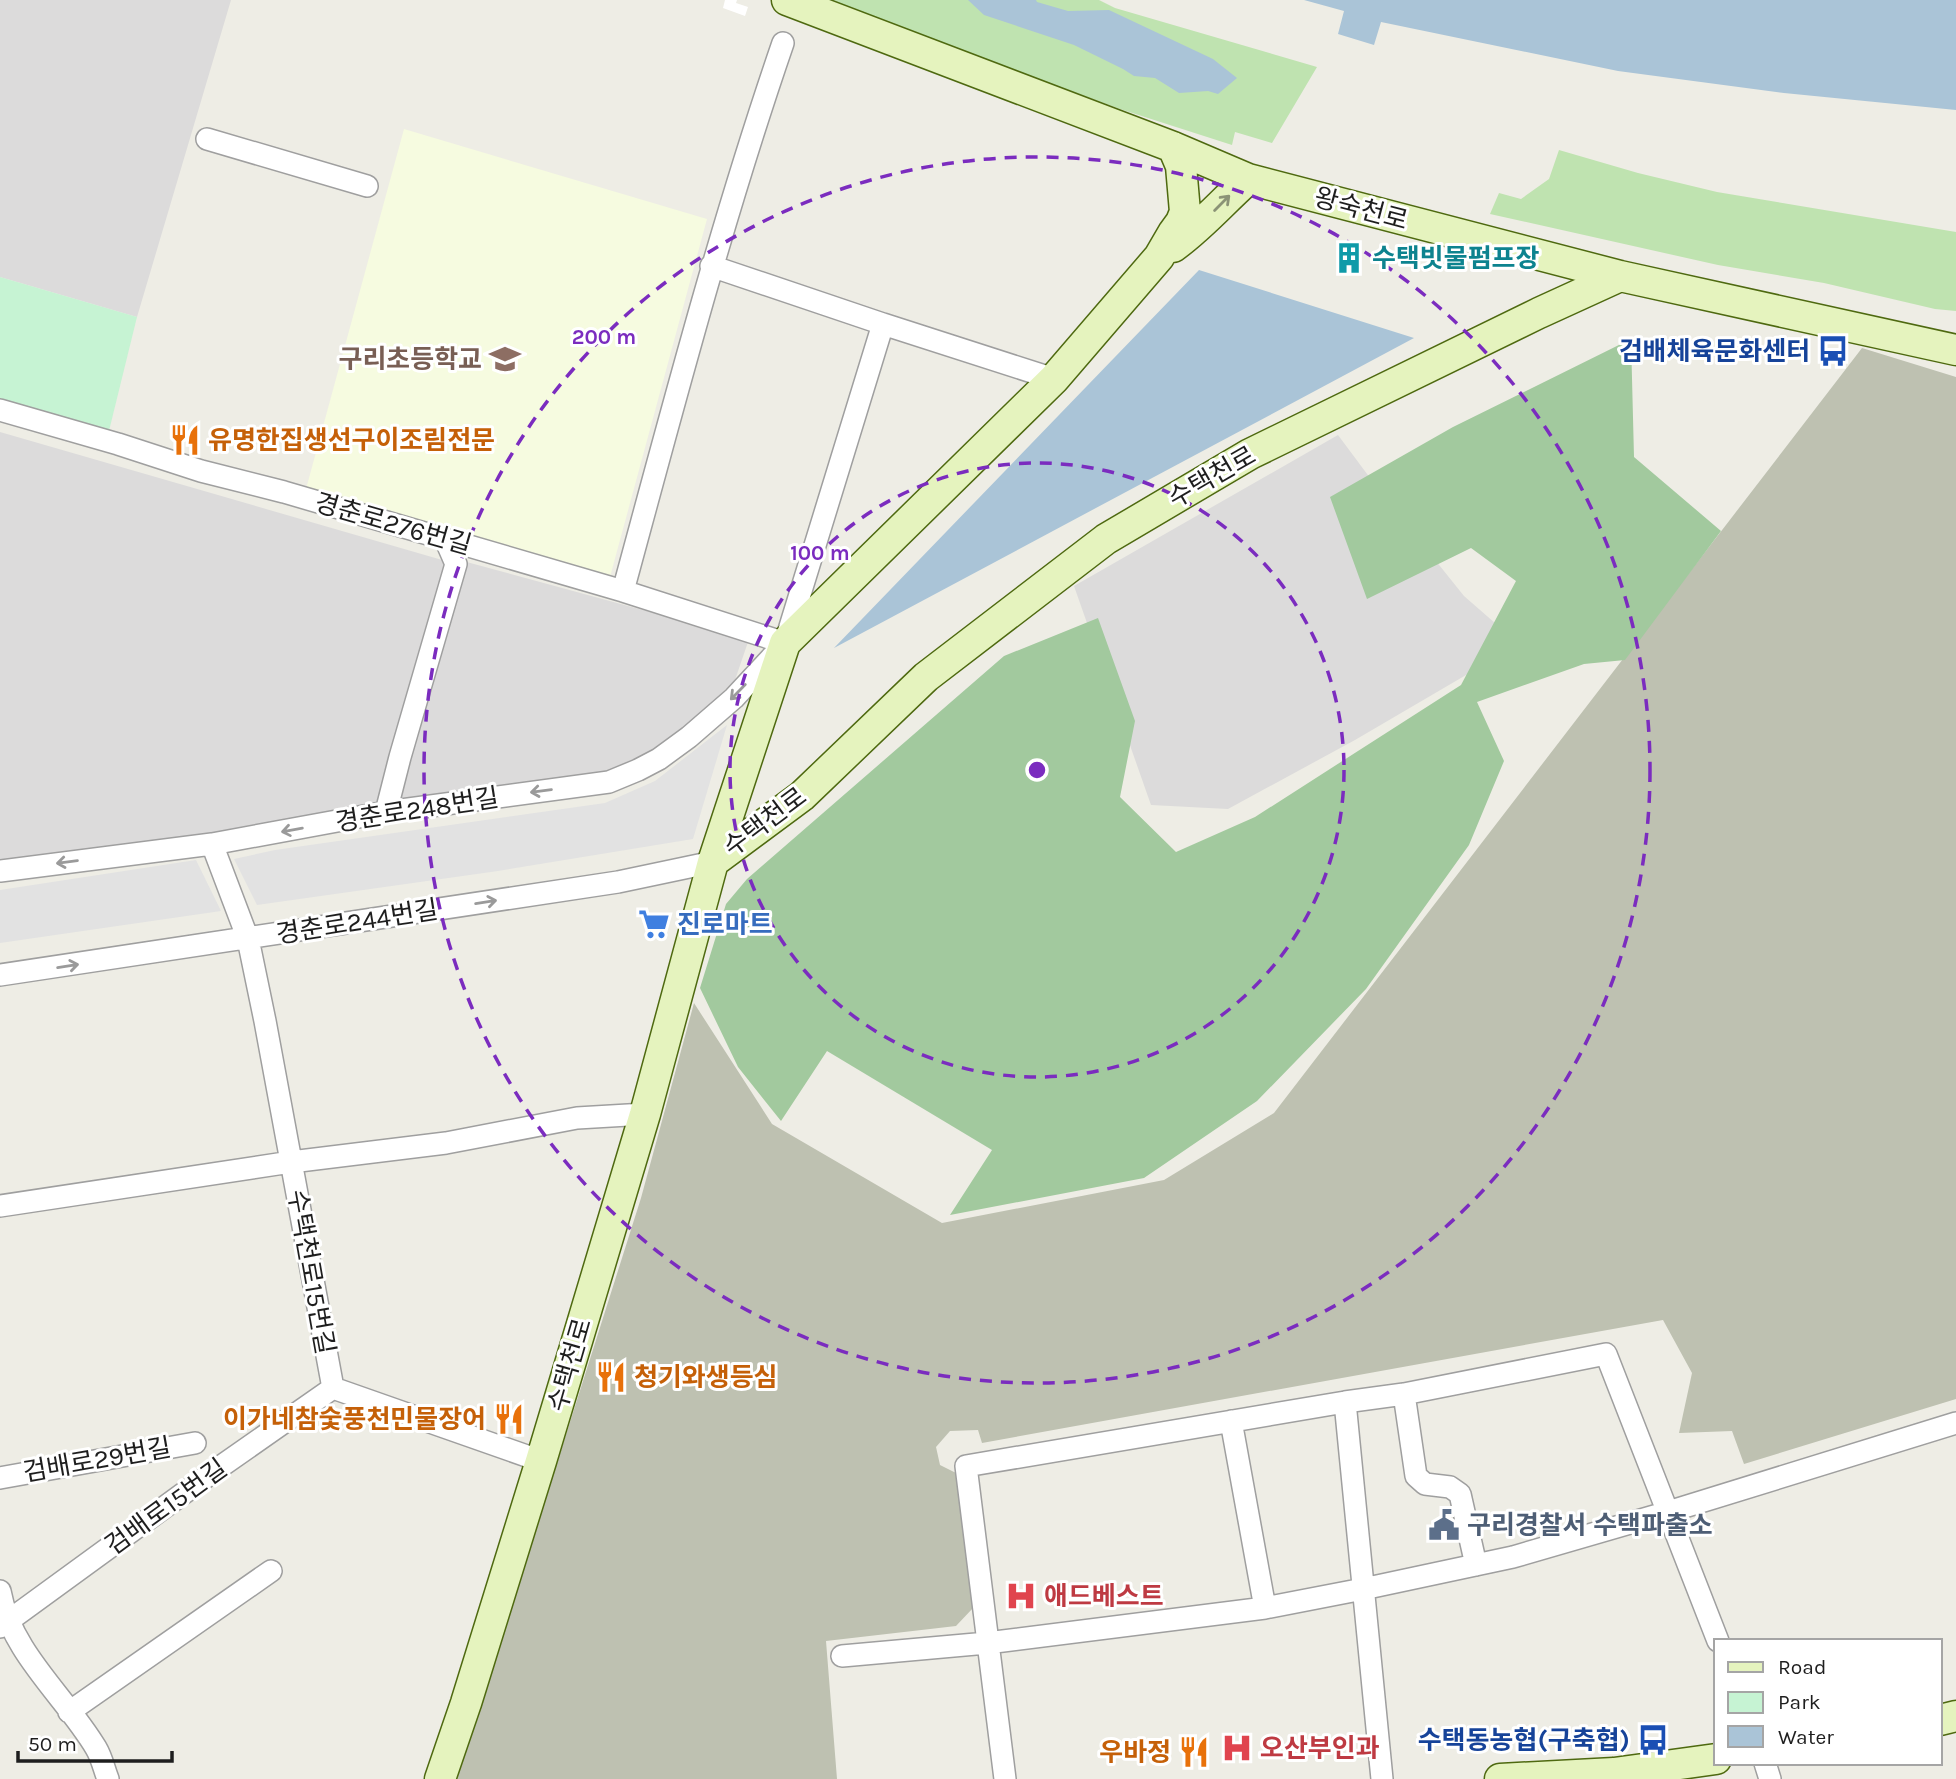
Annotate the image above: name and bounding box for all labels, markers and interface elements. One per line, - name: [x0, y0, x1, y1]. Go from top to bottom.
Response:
- street label: 왕숙천로: [1311, 182, 1411, 236]
- one-way arrow: [1213, 194, 1230, 211]
- building icon: 수택빗물펌프장: [1332, 241, 1366, 275]
- place label: 수택빗물펌프장: [1372, 243, 1540, 274]
- text: 200 m: [572, 325, 636, 349]
- bus stop icon: 검배체육문화센터: [1816, 334, 1850, 368]
- place label: 검배체육문화센터: [1619, 336, 1810, 367]
- school or university icon: 구리초등학교: [488, 342, 522, 376]
- place label: 구리초등학교: [338, 344, 482, 375]
- restaurant icon: 유명한집생선구이조림전문: [168, 423, 202, 457]
- place label: 유명한집생선구이조림전문: [208, 425, 495, 456]
- street label: 수택천로: [1163, 440, 1261, 514]
- street label: 경춘로276번길: [311, 487, 475, 561]
- text: 100 m: [790, 541, 850, 565]
- one-way arrow: [730, 684, 747, 701]
- centre of rings: [1025, 758, 1049, 782]
- street label: 수택천로: [717, 781, 813, 863]
- street label: 경춘로248번길: [333, 782, 501, 838]
- one-way arrow: [530, 785, 553, 798]
- one-way arrow: [281, 823, 304, 837]
- one-way arrow: [56, 855, 79, 868]
- street label: 경춘로244번길: [274, 894, 440, 950]
- one-way arrow: [474, 896, 497, 909]
- supermarket icon: 진로마트: [637, 907, 671, 941]
- place label: 진로마트: [677, 909, 773, 940]
- one-way arrow: [56, 959, 78, 972]
- street label: 수택천로15번길: [281, 1187, 341, 1357]
- street label: 수택천로: [542, 1315, 598, 1415]
- restaurant icon: 청기와생등심: [594, 1360, 628, 1394]
- place label: 청기와생등심: [634, 1362, 778, 1393]
- restaurant icon: 이가네참숯풍천민물장어: [492, 1402, 526, 1436]
- place label: 이가네참숯풍천민물장어: [223, 1404, 486, 1435]
- street label: 검배로29번길: [21, 1432, 173, 1488]
- street label: 검배로15번길: [99, 1452, 233, 1562]
- public building icon: 구리경찰서 수택파출소: [1427, 1508, 1461, 1542]
- place label: 구리경찰서 수택파출소: [1467, 1510, 1713, 1541]
- hospital icon: 애드베스트: [1004, 1579, 1038, 1613]
- place label: 애드베스트: [1044, 1581, 1164, 1612]
- legend: [1714, 1639, 1942, 1765]
- text: Road: [1778, 1655, 1826, 1679]
- text: Park: [1778, 1690, 1821, 1714]
- scale bar: [18, 1720, 172, 1764]
- bus stop icon: 수택동농협(구축협): [1636, 1723, 1670, 1757]
- place label: 수택동농협(구축협): [1418, 1725, 1630, 1756]
- text: Water: [1778, 1725, 1834, 1749]
- hospital icon: 오산부인과: [1220, 1731, 1254, 1765]
- text: 50 m: [28, 1732, 77, 1756]
- place label: 오산부인과: [1260, 1733, 1380, 1764]
- restaurant icon: 우바정: [1177, 1735, 1211, 1769]
- place label: 우바정: [1099, 1737, 1171, 1768]

